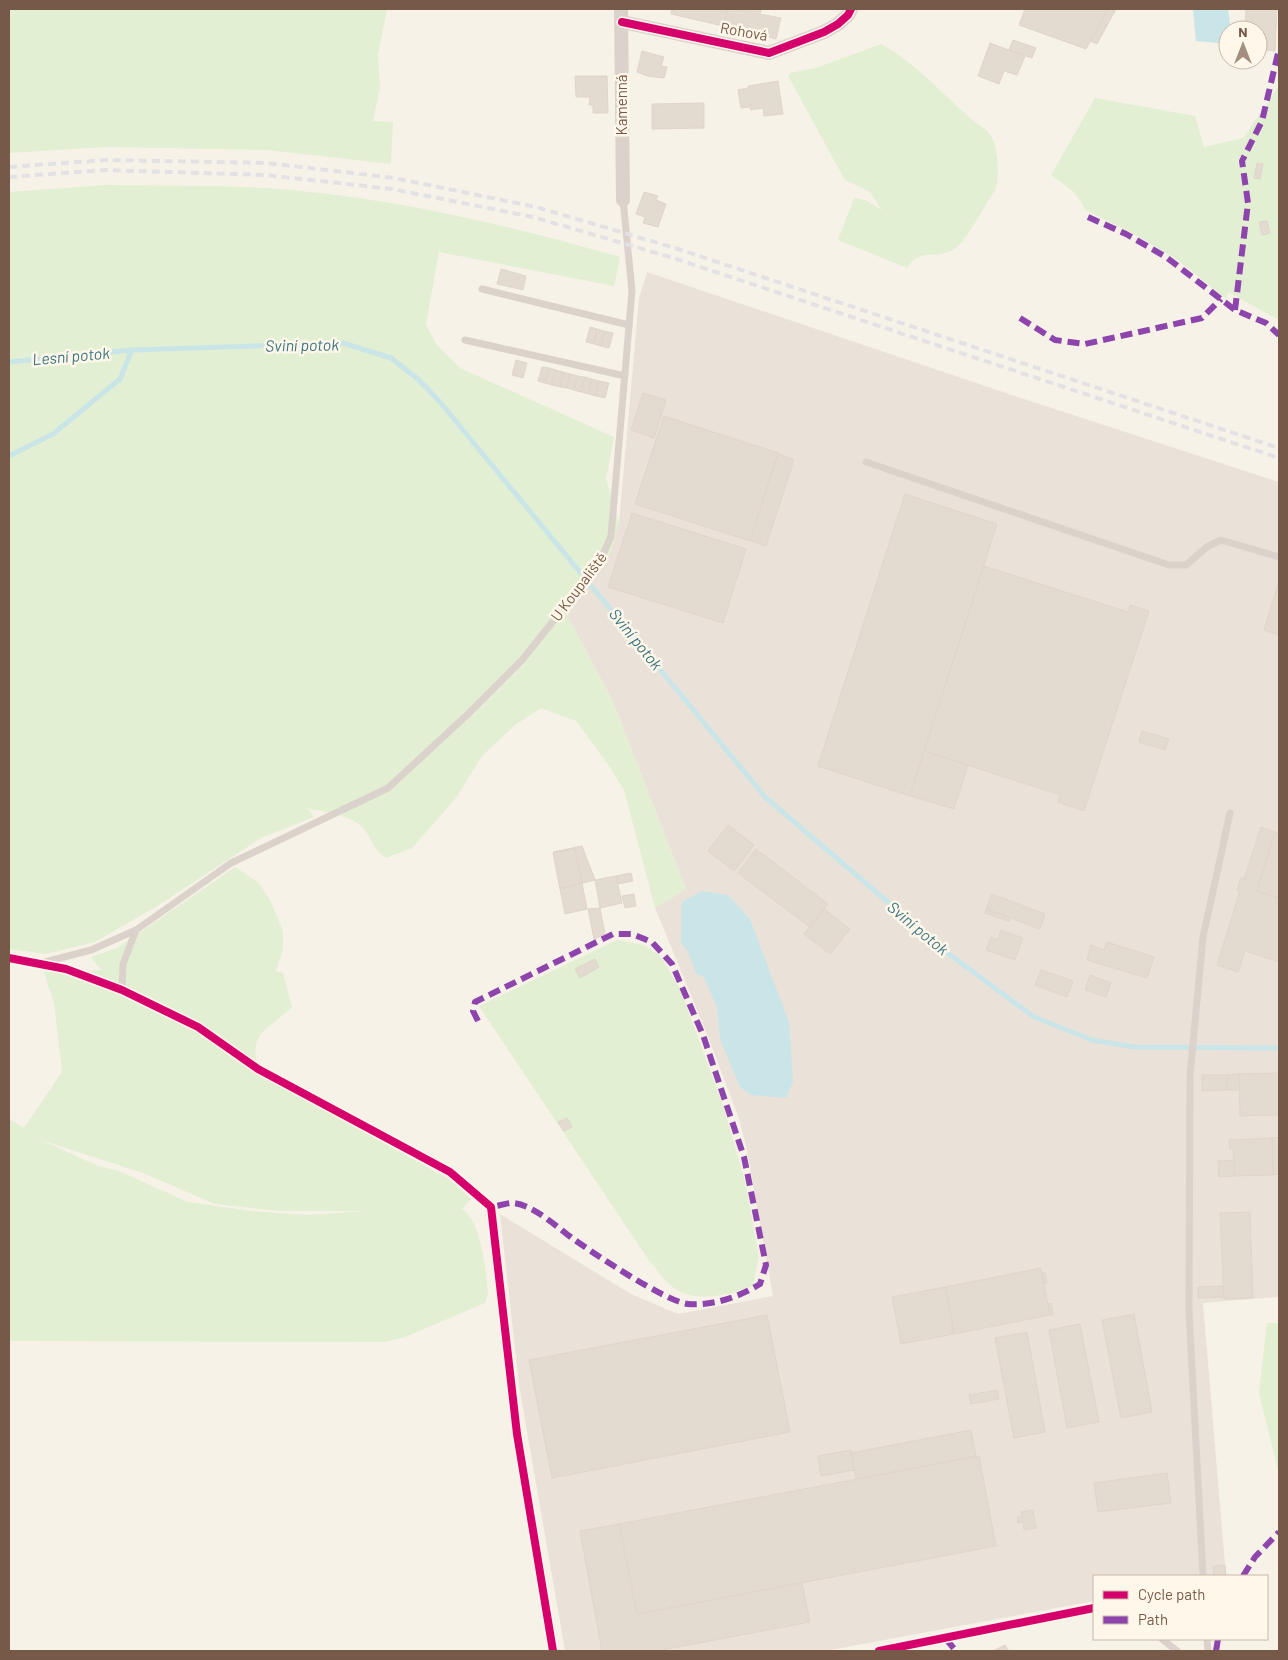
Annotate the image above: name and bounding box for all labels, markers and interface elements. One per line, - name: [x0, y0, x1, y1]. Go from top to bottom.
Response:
- street label: Rohová: [719, 18, 769, 44]
- north arrow: [1218, 20, 1268, 70]
- text: N: [1238, 23, 1248, 40]
- street label: Kamenná: [612, 75, 630, 135]
- water label: Sviní potok: [265, 334, 339, 355]
- water label: Lesní potok: [31, 343, 111, 368]
- street label: U Koupaliště: [546, 548, 610, 624]
- water label: Sviní potok: [606, 604, 667, 673]
- water label: Sviní potok: [884, 897, 953, 959]
- legend: [1093, 1575, 1268, 1640]
- text: Cycle path: [1138, 1585, 1205, 1603]
- text: Path: [1138, 1610, 1168, 1628]

